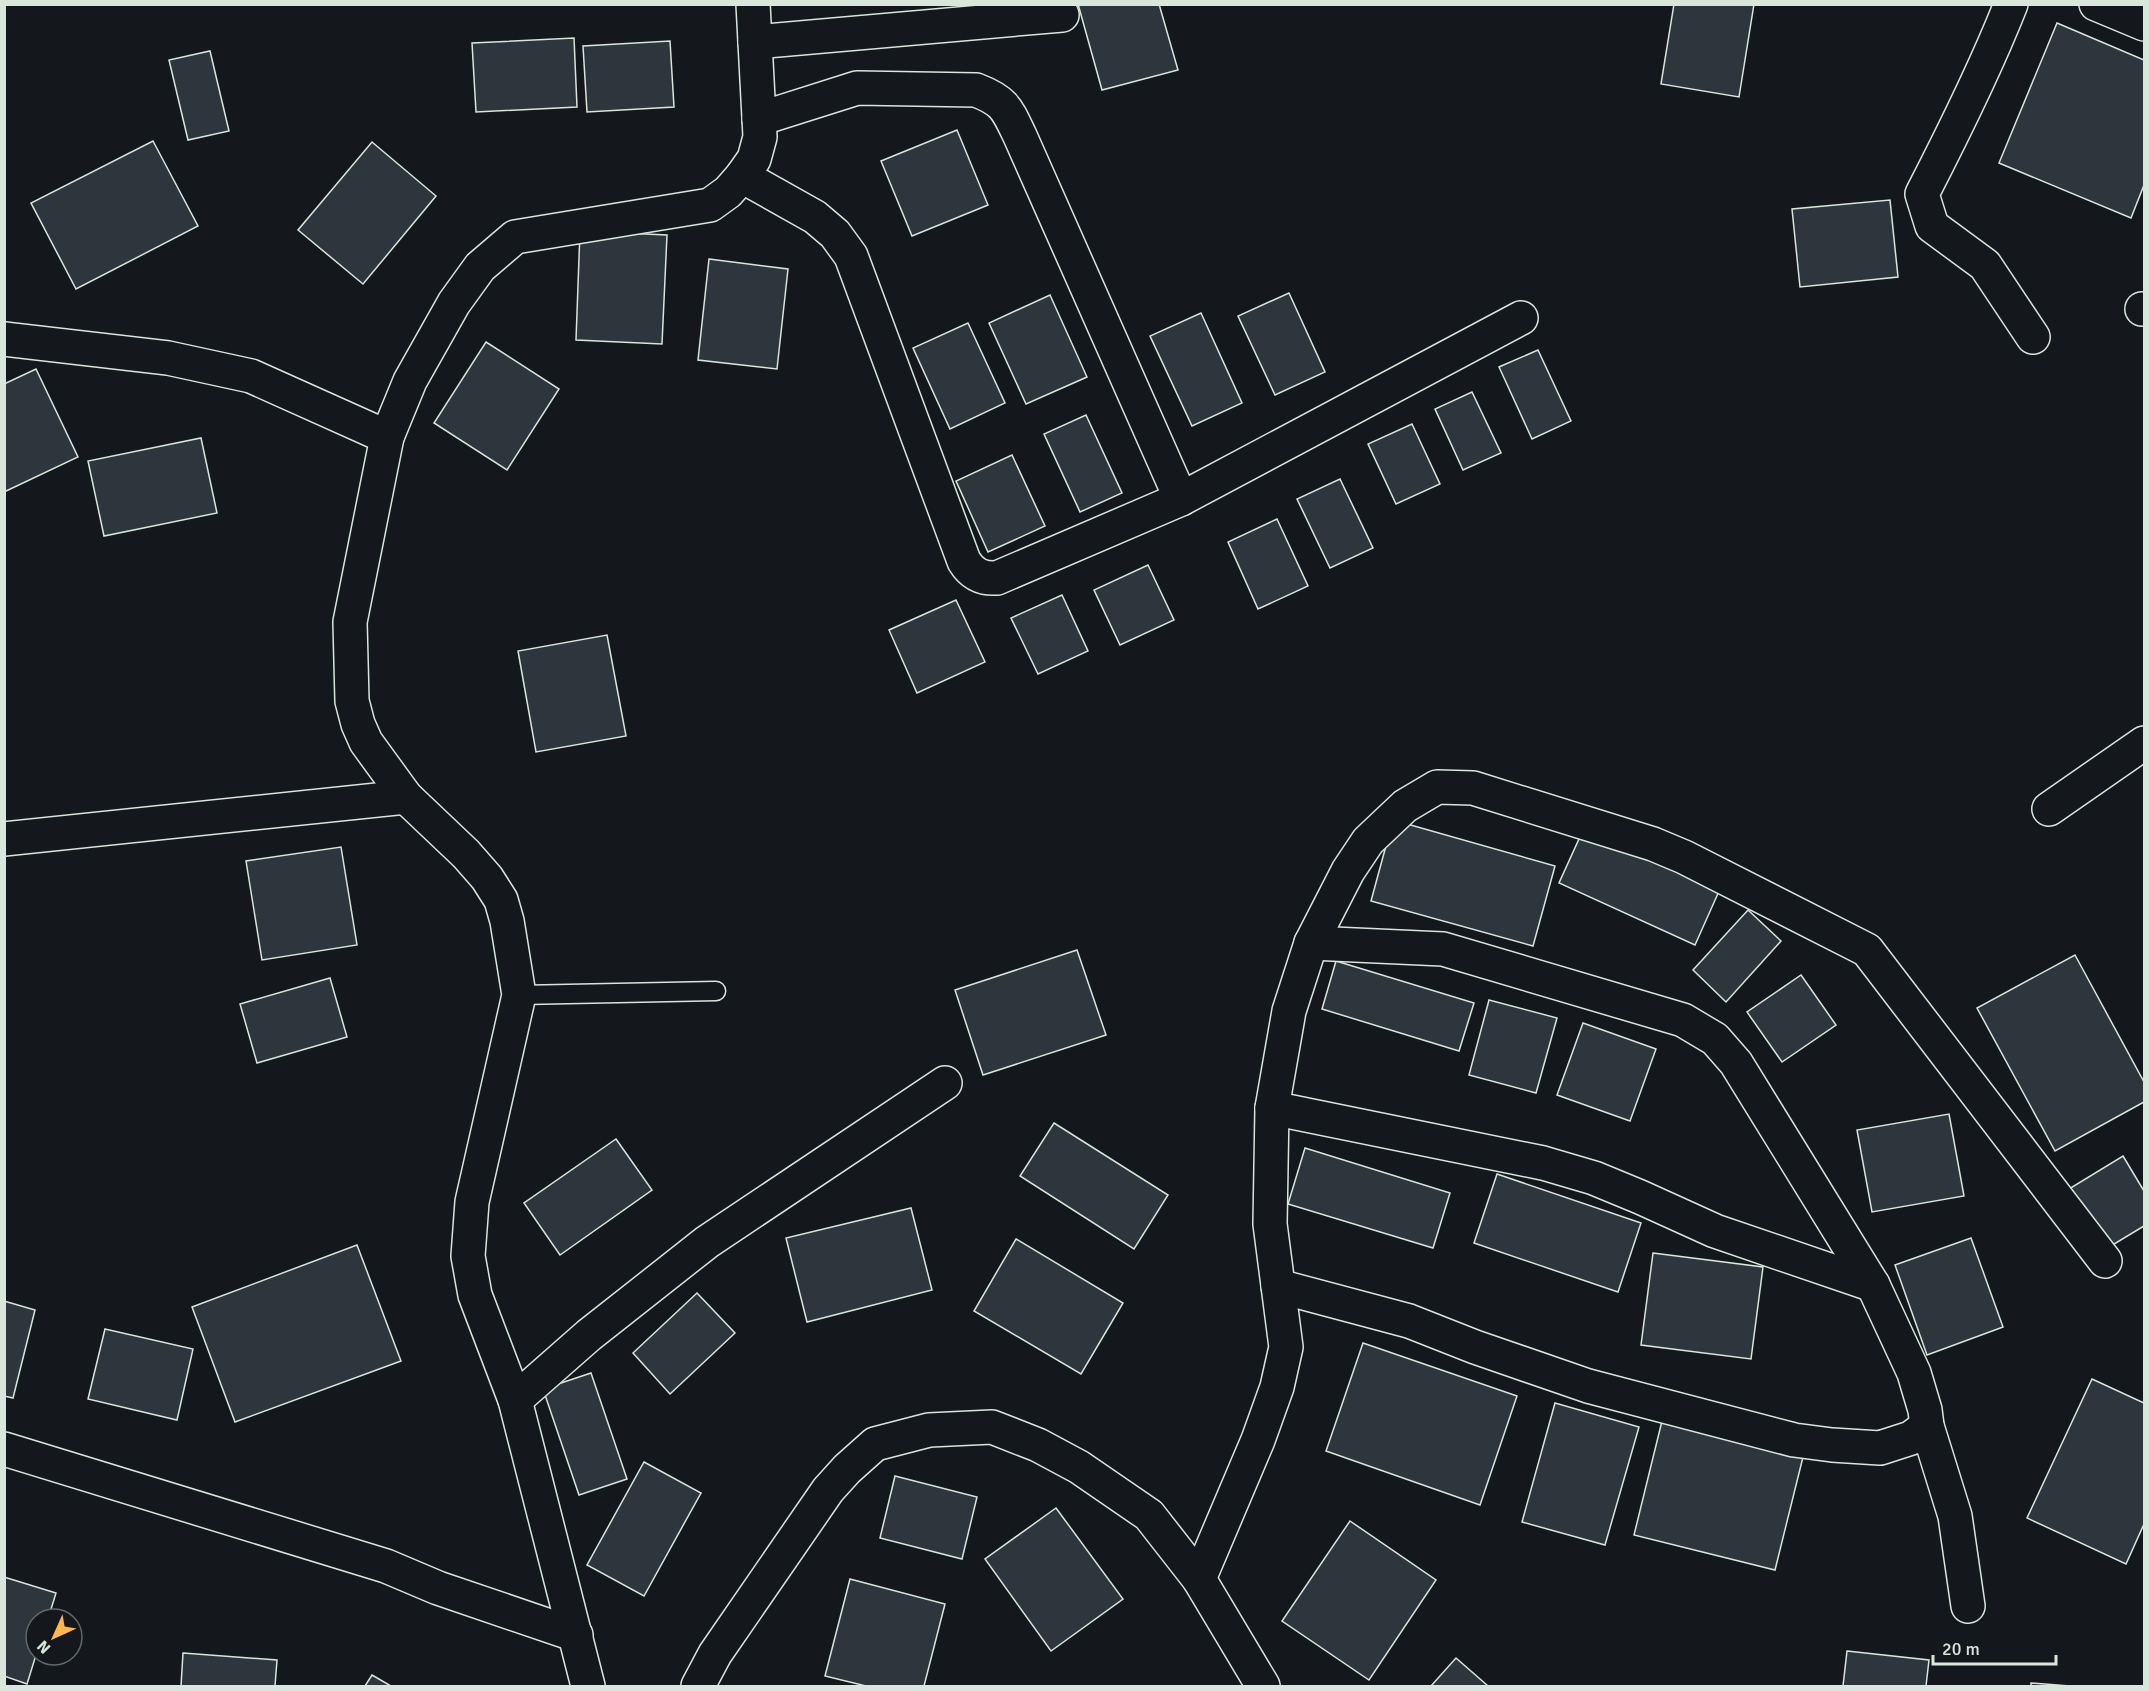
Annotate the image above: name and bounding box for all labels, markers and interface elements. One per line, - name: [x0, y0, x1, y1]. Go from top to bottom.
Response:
- north arrow: [24, 1607, 84, 1667]
- scale bar: [1933, 1628, 2056, 1666]
- text: N: [33, 1636, 55, 1658]
- text: 20 m: [1942, 1638, 1980, 1660]

